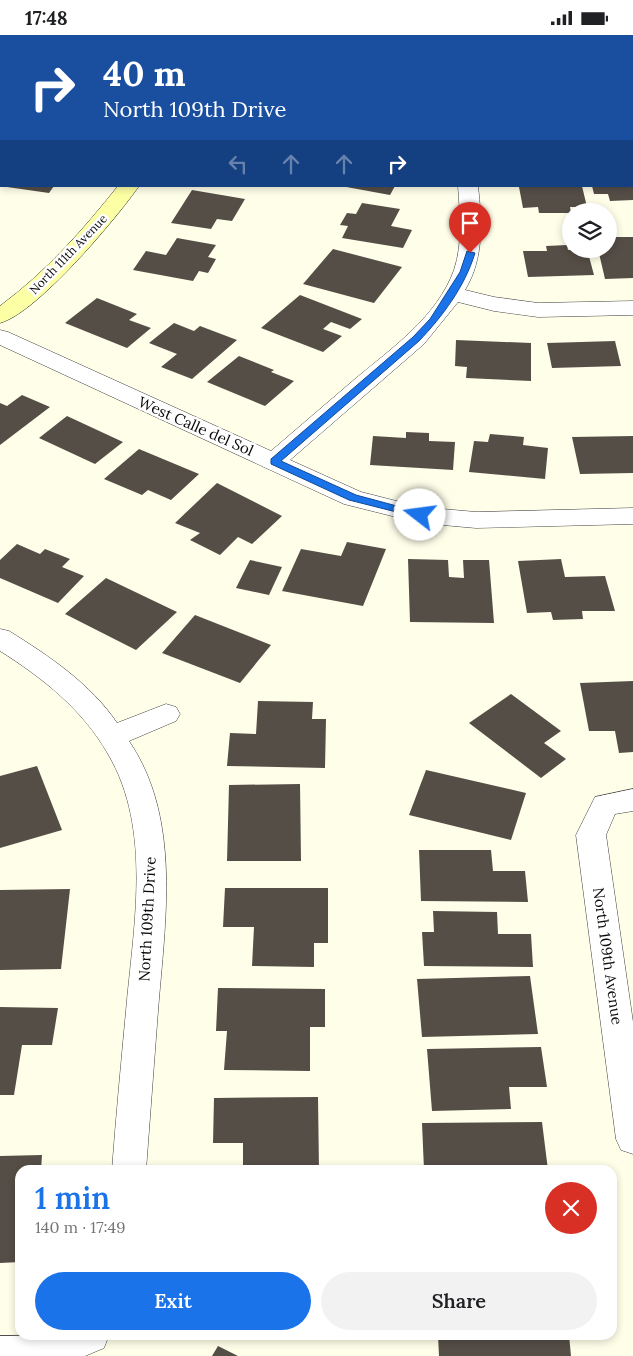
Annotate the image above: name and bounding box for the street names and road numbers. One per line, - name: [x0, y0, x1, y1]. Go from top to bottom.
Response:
- street label: North 111th Avenue: [26, 211, 110, 297]
- street label: West Calle del Sol: [135, 392, 257, 460]
- street label: North 109th Drive: [134, 856, 160, 982]
- street label: North 109th Avenue: [589, 886, 627, 1026]

